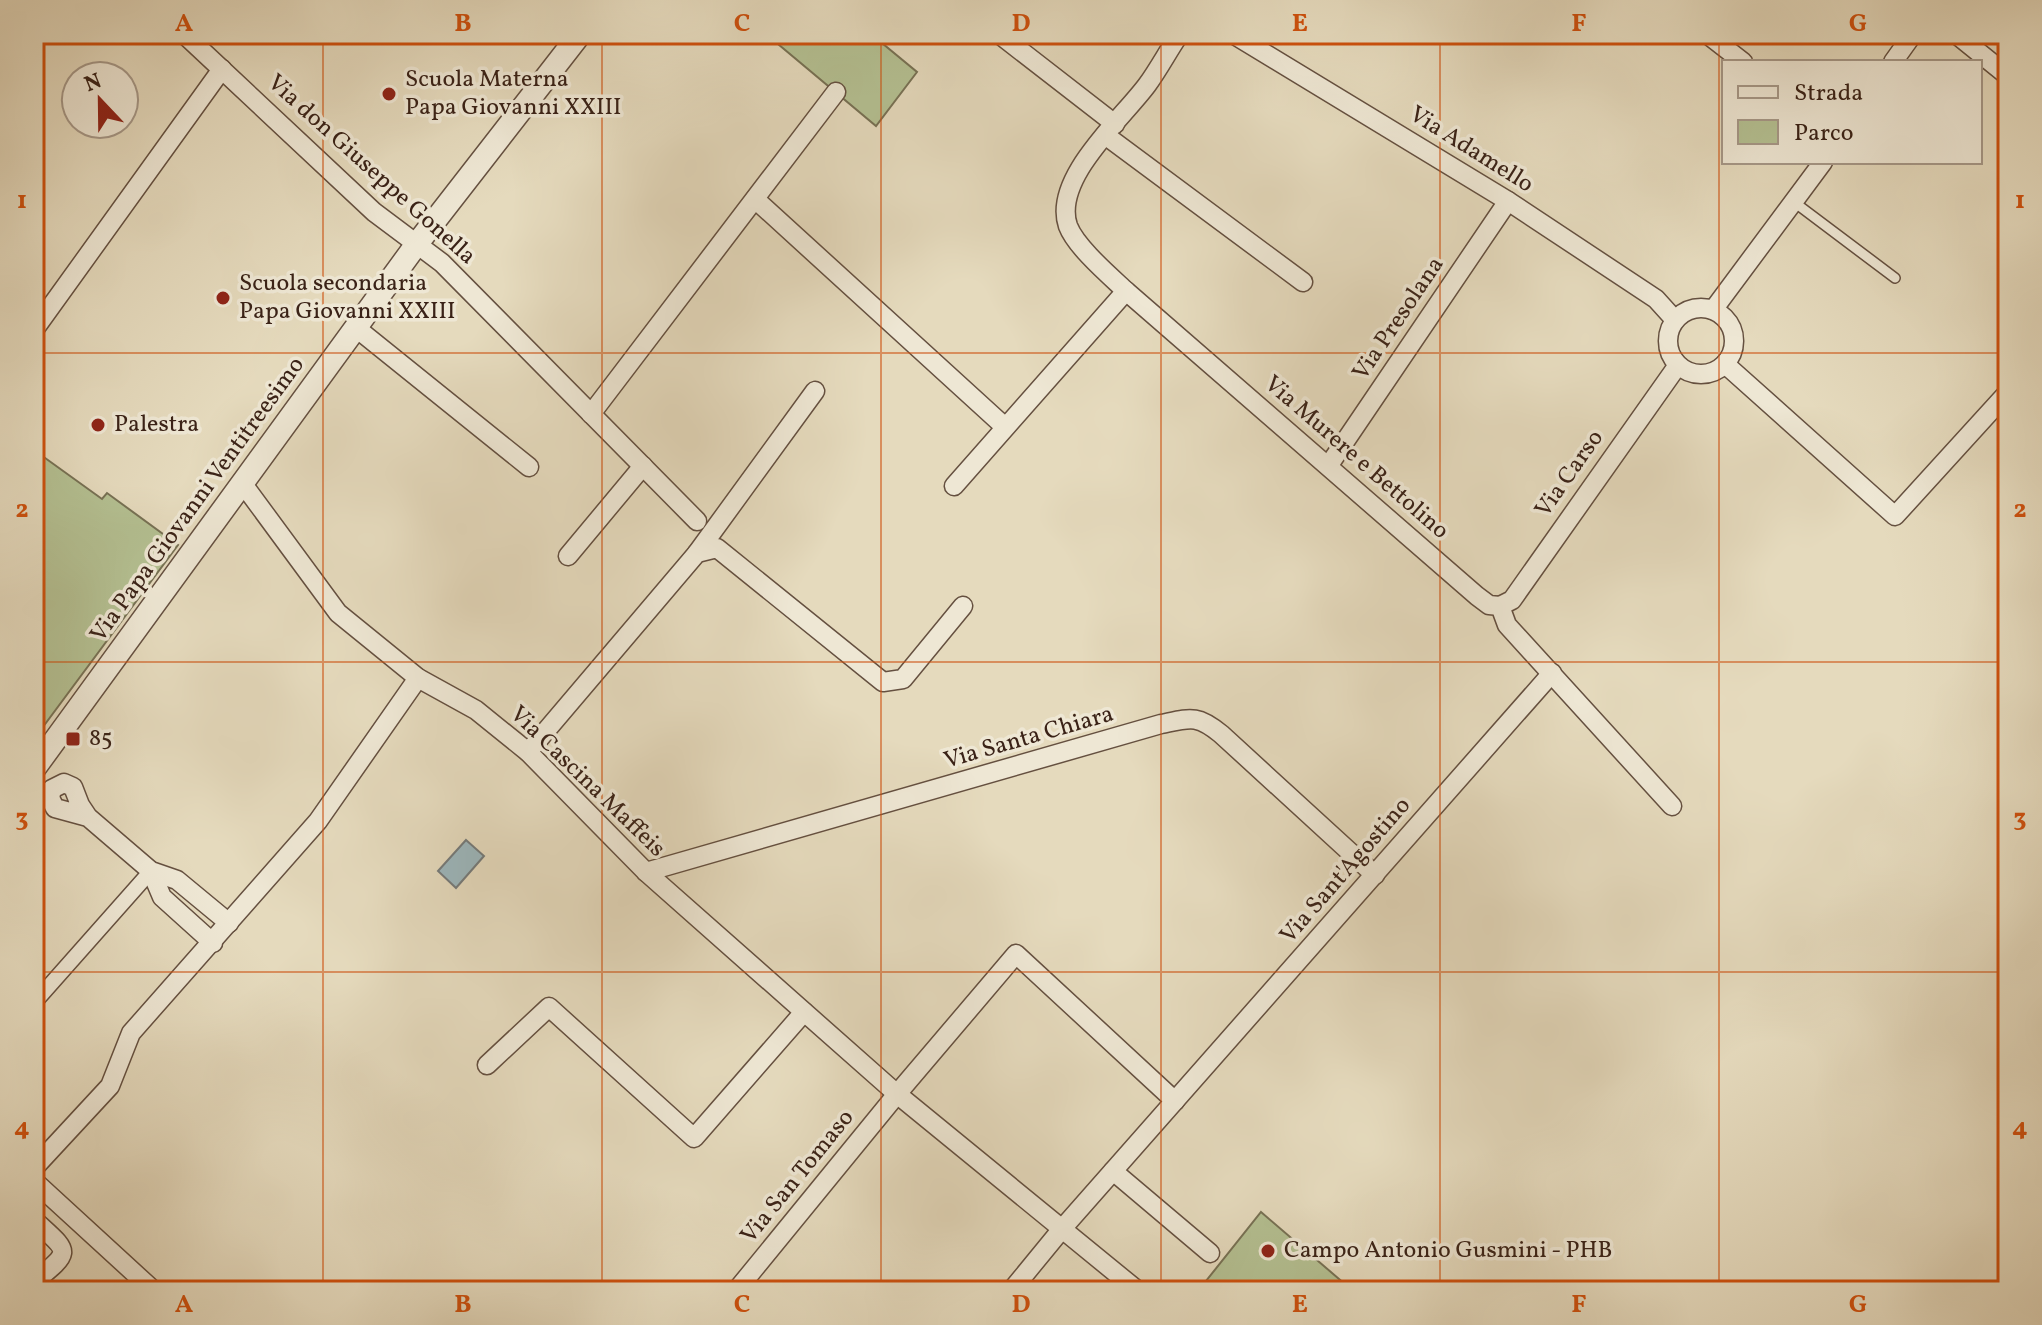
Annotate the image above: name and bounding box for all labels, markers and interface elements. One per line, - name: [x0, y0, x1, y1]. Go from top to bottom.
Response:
- text: A: [175, 6, 194, 42]
- text: B: [454, 6, 472, 42]
- text: C: [734, 6, 750, 42]
- text: D: [1011, 6, 1031, 42]
- text: E: [1292, 6, 1308, 42]
- text: F: [1571, 6, 1587, 42]
- text: G: [1849, 6, 1867, 42]
- north arrow: [60, 60, 140, 140]
- legend: [1722, 60, 1982, 164]
- place label: Scuola Materna Papa Giovanni XXIII: [405, 63, 622, 125]
- text: N: [80, 66, 107, 101]
- street label: Via don Giuseppe Gonella: [259, 67, 483, 273]
- text: Strada: [1794, 77, 1863, 111]
- marker: Scuola Materna Papa Giovanni XXIII: [380, 85, 398, 103]
- street label: Via Adamello: [1402, 98, 1540, 202]
- text: Parco: [1794, 117, 1853, 151]
- text: 1: [17, 183, 27, 219]
- text: 1: [2015, 183, 2025, 219]
- street label: Via Presolana: [1345, 250, 1453, 388]
- place label: Scuola secondaria Papa Giovanni XXIII: [239, 267, 456, 329]
- marker: Scuola secondaria Papa Giovanni XXIII: [214, 289, 232, 307]
- street label: Via Papa Giovanni Ventitreesimo: [83, 350, 313, 650]
- street label: Via Murere e Bettolino: [1256, 368, 1456, 548]
- place label: Palestra: [114, 408, 199, 442]
- marker: Palestra: [89, 416, 107, 434]
- street label: Via Carso: [1527, 423, 1613, 525]
- text: 2: [15, 492, 29, 528]
- text: 2: [2013, 492, 2027, 528]
- street label: Via Cascina Maffeis: [501, 698, 673, 866]
- street label: Via Santa Chiara: [940, 698, 1118, 778]
- place label: 85: [89, 722, 113, 756]
- marker: 85: [64, 730, 82, 748]
- street label: Via Sant'Agostino: [1273, 790, 1419, 952]
- text: 3: [15, 801, 29, 837]
- text: 3: [2013, 801, 2027, 837]
- street label: Via San Tomaso: [733, 1102, 863, 1252]
- text: 4: [14, 1110, 30, 1146]
- text: 4: [2012, 1110, 2028, 1146]
- place label: Campo Antonio Gusmini - PHB: [1284, 1234, 1613, 1268]
- marker: Campo Antonio Gusmini - PHB: [1259, 1242, 1277, 1260]
- text: A: [175, 1287, 194, 1323]
- text: B: [454, 1287, 472, 1323]
- text: C: [734, 1287, 750, 1323]
- text: D: [1011, 1287, 1031, 1323]
- text: E: [1292, 1287, 1308, 1323]
- text: F: [1571, 1287, 1587, 1323]
- text: G: [1849, 1287, 1867, 1323]

